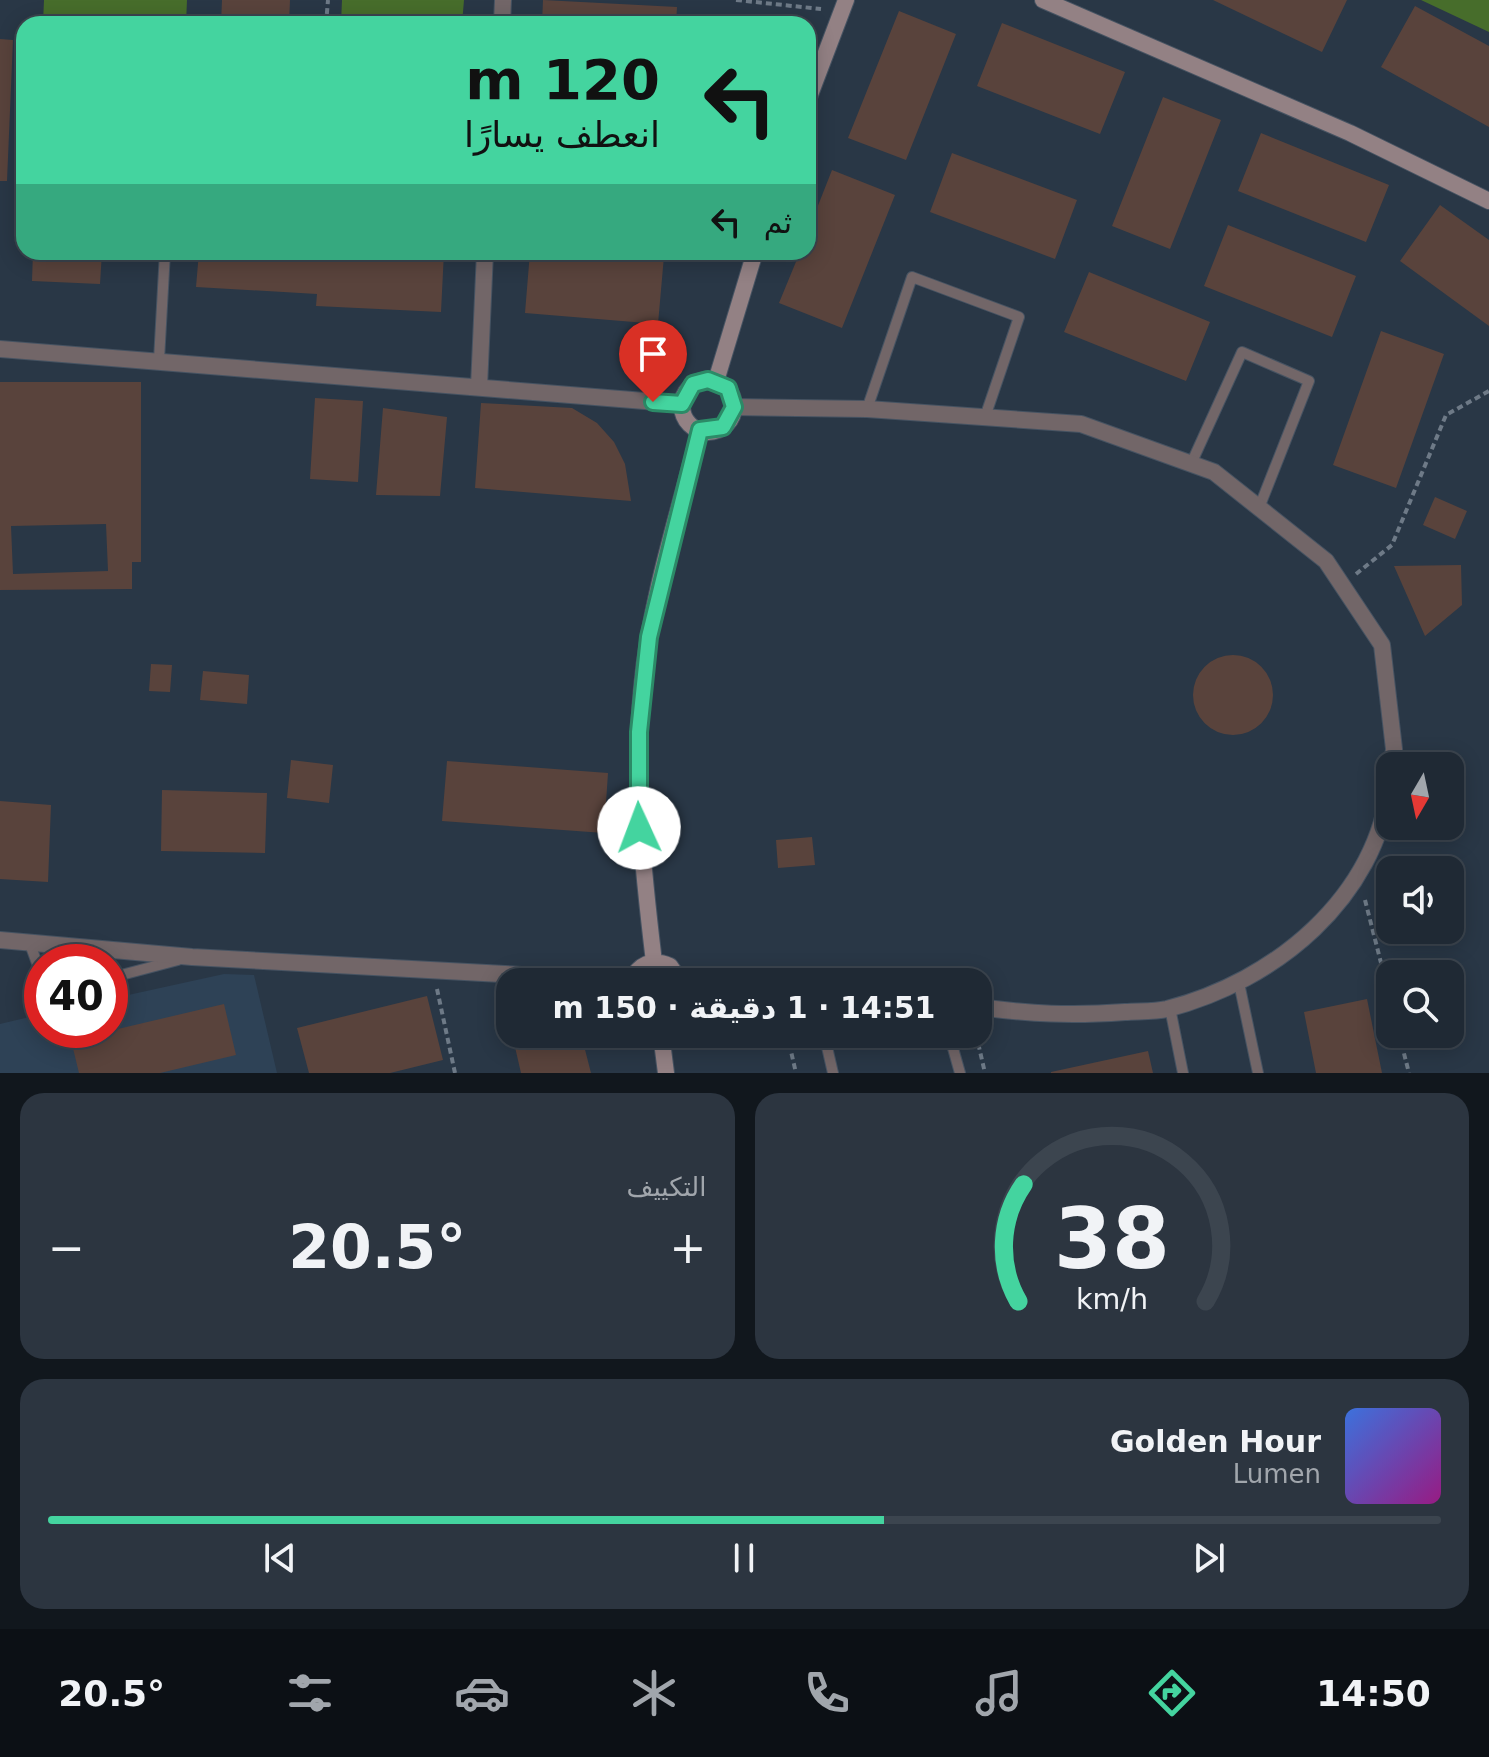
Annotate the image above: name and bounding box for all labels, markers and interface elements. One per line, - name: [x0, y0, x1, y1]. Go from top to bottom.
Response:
- text: 120 m: [465, 47, 660, 112]
- icon: left: [688, 48, 792, 152]
- text: انعطف يسارًا: [464, 114, 660, 155]
- icon: left: [704, 200, 748, 244]
- text: ثم: [764, 205, 792, 240]
- pin: [619, 320, 687, 402]
- icon: arrive: [631, 332, 675, 376]
- north arrow: [1376, 752, 1464, 840]
- map controls: [1376, 752, 1464, 1048]
- position arrow: [597, 786, 681, 870]
- button: sound: [1376, 856, 1464, 944]
- speed limit sign: 40: [24, 944, 128, 1048]
- button: search: [1376, 960, 1464, 1048]
- text: 14:51 · 1 دقيقة · 150 m: [553, 990, 935, 1025]
- text: التكييف: [627, 1172, 707, 1202]
- text: 38: [1054, 1191, 1170, 1288]
- text: 20.5°: [288, 1212, 466, 1282]
- text: −: [48, 1222, 85, 1273]
- text: +: [670, 1222, 706, 1273]
- text: km/h: [1076, 1282, 1148, 1316]
- text: Golden Hour: [1110, 1424, 1321, 1459]
- text: Lumen: [1233, 1459, 1321, 1489]
- icon: previous: [258, 1536, 302, 1580]
- icon: pause: [722, 1536, 766, 1580]
- icon: next: [1187, 1536, 1231, 1580]
- icon: filters: [282, 1665, 338, 1721]
- icon: car: [454, 1665, 510, 1721]
- icon: climate: [626, 1665, 682, 1721]
- icon: phone: [799, 1665, 855, 1721]
- icon: music: [971, 1665, 1027, 1721]
- icon: directions: [1144, 1665, 1200, 1721]
- text: 20.5°: [58, 1673, 165, 1714]
- text: 14:50: [1316, 1673, 1431, 1714]

